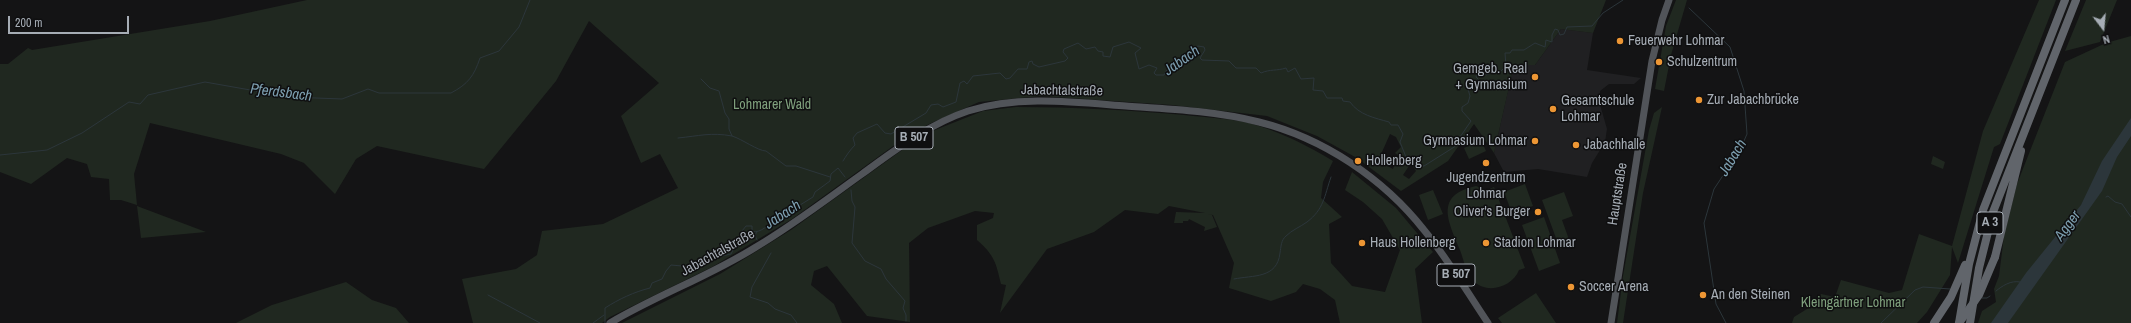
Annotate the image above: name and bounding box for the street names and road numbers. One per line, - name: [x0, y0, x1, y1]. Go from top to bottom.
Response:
- street label: Jabachtalstraße: [1021, 82, 1103, 100]
- road number: B 507: [895, 127, 933, 149]
- street label: Hauptstraße: [1605, 161, 1631, 227]
- road number: A 3: [1977, 212, 2003, 234]
- street label: Jabachtalstraße: [678, 226, 758, 280]
- road number: B 507: [1437, 264, 1475, 286]

